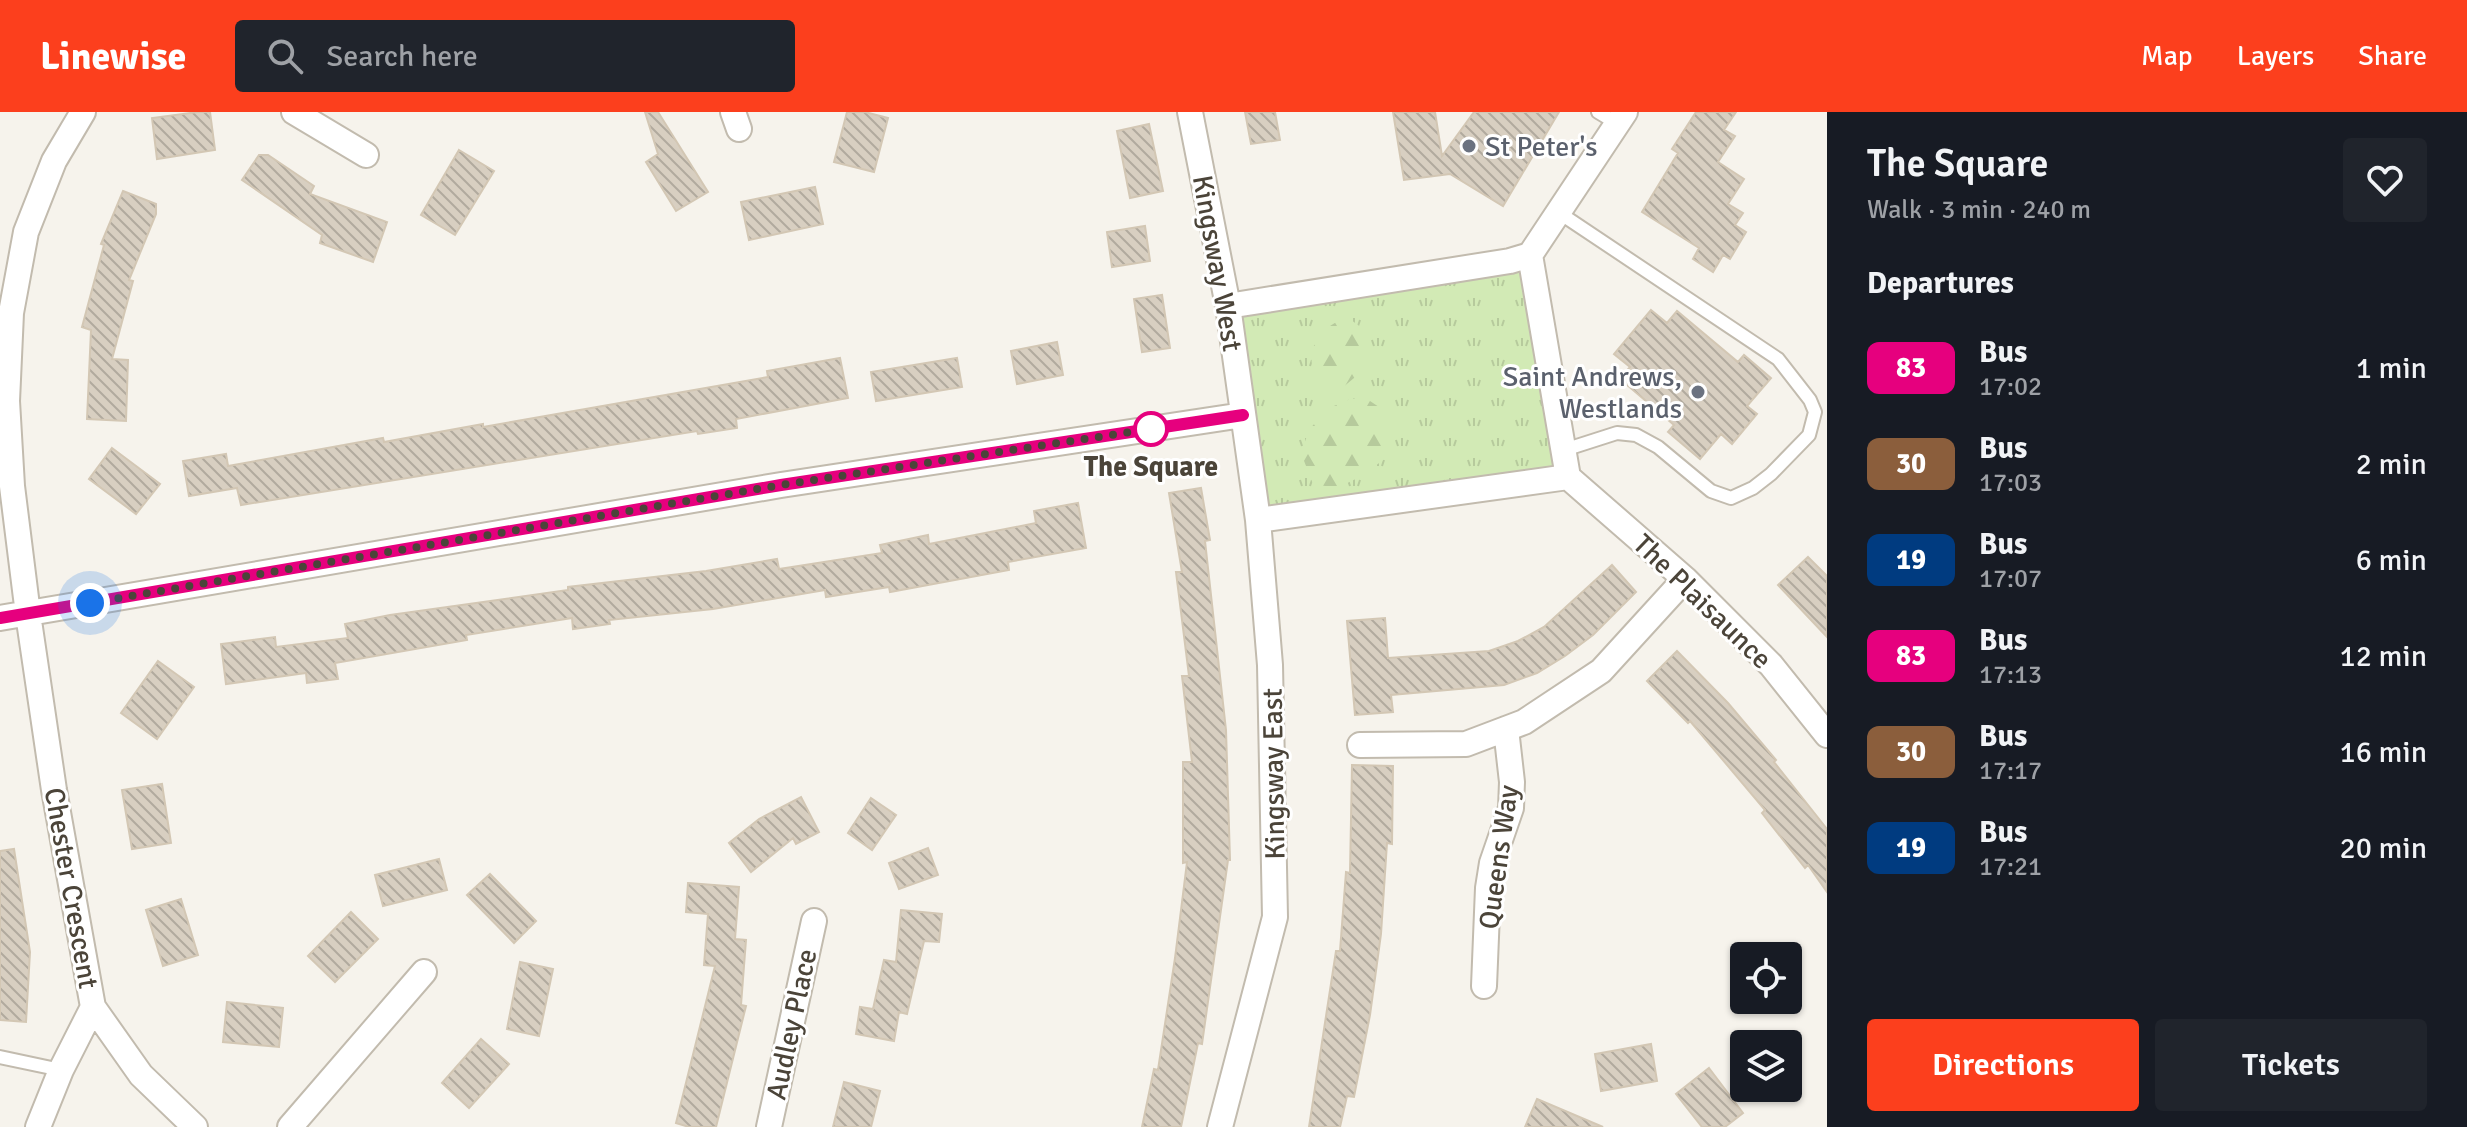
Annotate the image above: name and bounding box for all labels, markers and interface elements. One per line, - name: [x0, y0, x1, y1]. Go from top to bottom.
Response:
- search box: [235, 20, 795, 92]
- text: Linewise: [40, 33, 187, 80]
- icon: search: [263, 34, 307, 78]
- text: Search here: [327, 38, 478, 75]
- text: Map: [2141, 39, 2193, 73]
- text: Layers: [2237, 39, 2314, 73]
- text: Share: [2358, 39, 2427, 73]
- place label: St Peter's: [1485, 130, 1598, 164]
- marker: St Peter's: [1460, 137, 1478, 155]
- button: heart: [2343, 138, 2427, 222]
- text: The Square: [1867, 140, 2049, 187]
- street label: Kingsway West: [1185, 172, 1249, 354]
- text: Walk · 3 min · 240 m: [1867, 194, 2091, 226]
- text: Departures: [1867, 265, 2014, 302]
- text: Bus: [1979, 334, 2027, 371]
- text: 1 min: [2356, 350, 2427, 387]
- text: 83: [1896, 351, 1926, 385]
- place label: Saint Andrews, Westlands: [1503, 360, 1682, 426]
- text: 17:02: [1979, 371, 2042, 403]
- marker: Saint Andrews, Westlands: [1689, 383, 1707, 401]
- marker: The Square: [1134, 412, 1168, 446]
- text: Bus: [1979, 430, 2027, 467]
- text: 2 min: [2356, 446, 2427, 483]
- text: 30: [1896, 447, 1926, 481]
- place label: The Square: [1084, 450, 1218, 484]
- text: 17:03: [1979, 467, 2042, 499]
- text: Bus: [1979, 526, 2027, 563]
- street label: The Plaisaunce: [1626, 527, 1779, 676]
- text: 6 min: [2356, 542, 2427, 579]
- text: 19: [1896, 543, 1926, 577]
- text: 17:07: [1979, 563, 2042, 595]
- your location: [70, 583, 110, 623]
- text: Bus: [1979, 622, 2027, 659]
- text: 12 min: [2340, 638, 2427, 675]
- text: 83: [1896, 639, 1926, 673]
- text: 17:13: [1979, 659, 2042, 691]
- street label: Kingsway East: [1256, 688, 1292, 860]
- text: Bus: [1979, 718, 2027, 755]
- text: 16 min: [2340, 734, 2427, 771]
- text: 30: [1896, 735, 1926, 769]
- text: 17:17: [1979, 755, 2042, 787]
- street label: Queens Way: [1472, 783, 1526, 931]
- street label: Chester Crescent: [37, 785, 105, 992]
- text: Bus: [1979, 814, 2027, 851]
- text: 20 min: [2340, 830, 2427, 867]
- text: 19: [1896, 831, 1926, 865]
- text: 17:21: [1979, 851, 2042, 883]
- map controls: [1730, 942, 1802, 1102]
- button: locate: [1730, 942, 1802, 1014]
- street label: Audley Place: [759, 946, 825, 1103]
- button: Directions: [1867, 1019, 2139, 1111]
- button: Tickets: [2155, 1019, 2427, 1111]
- button: layers: [1730, 1030, 1802, 1102]

